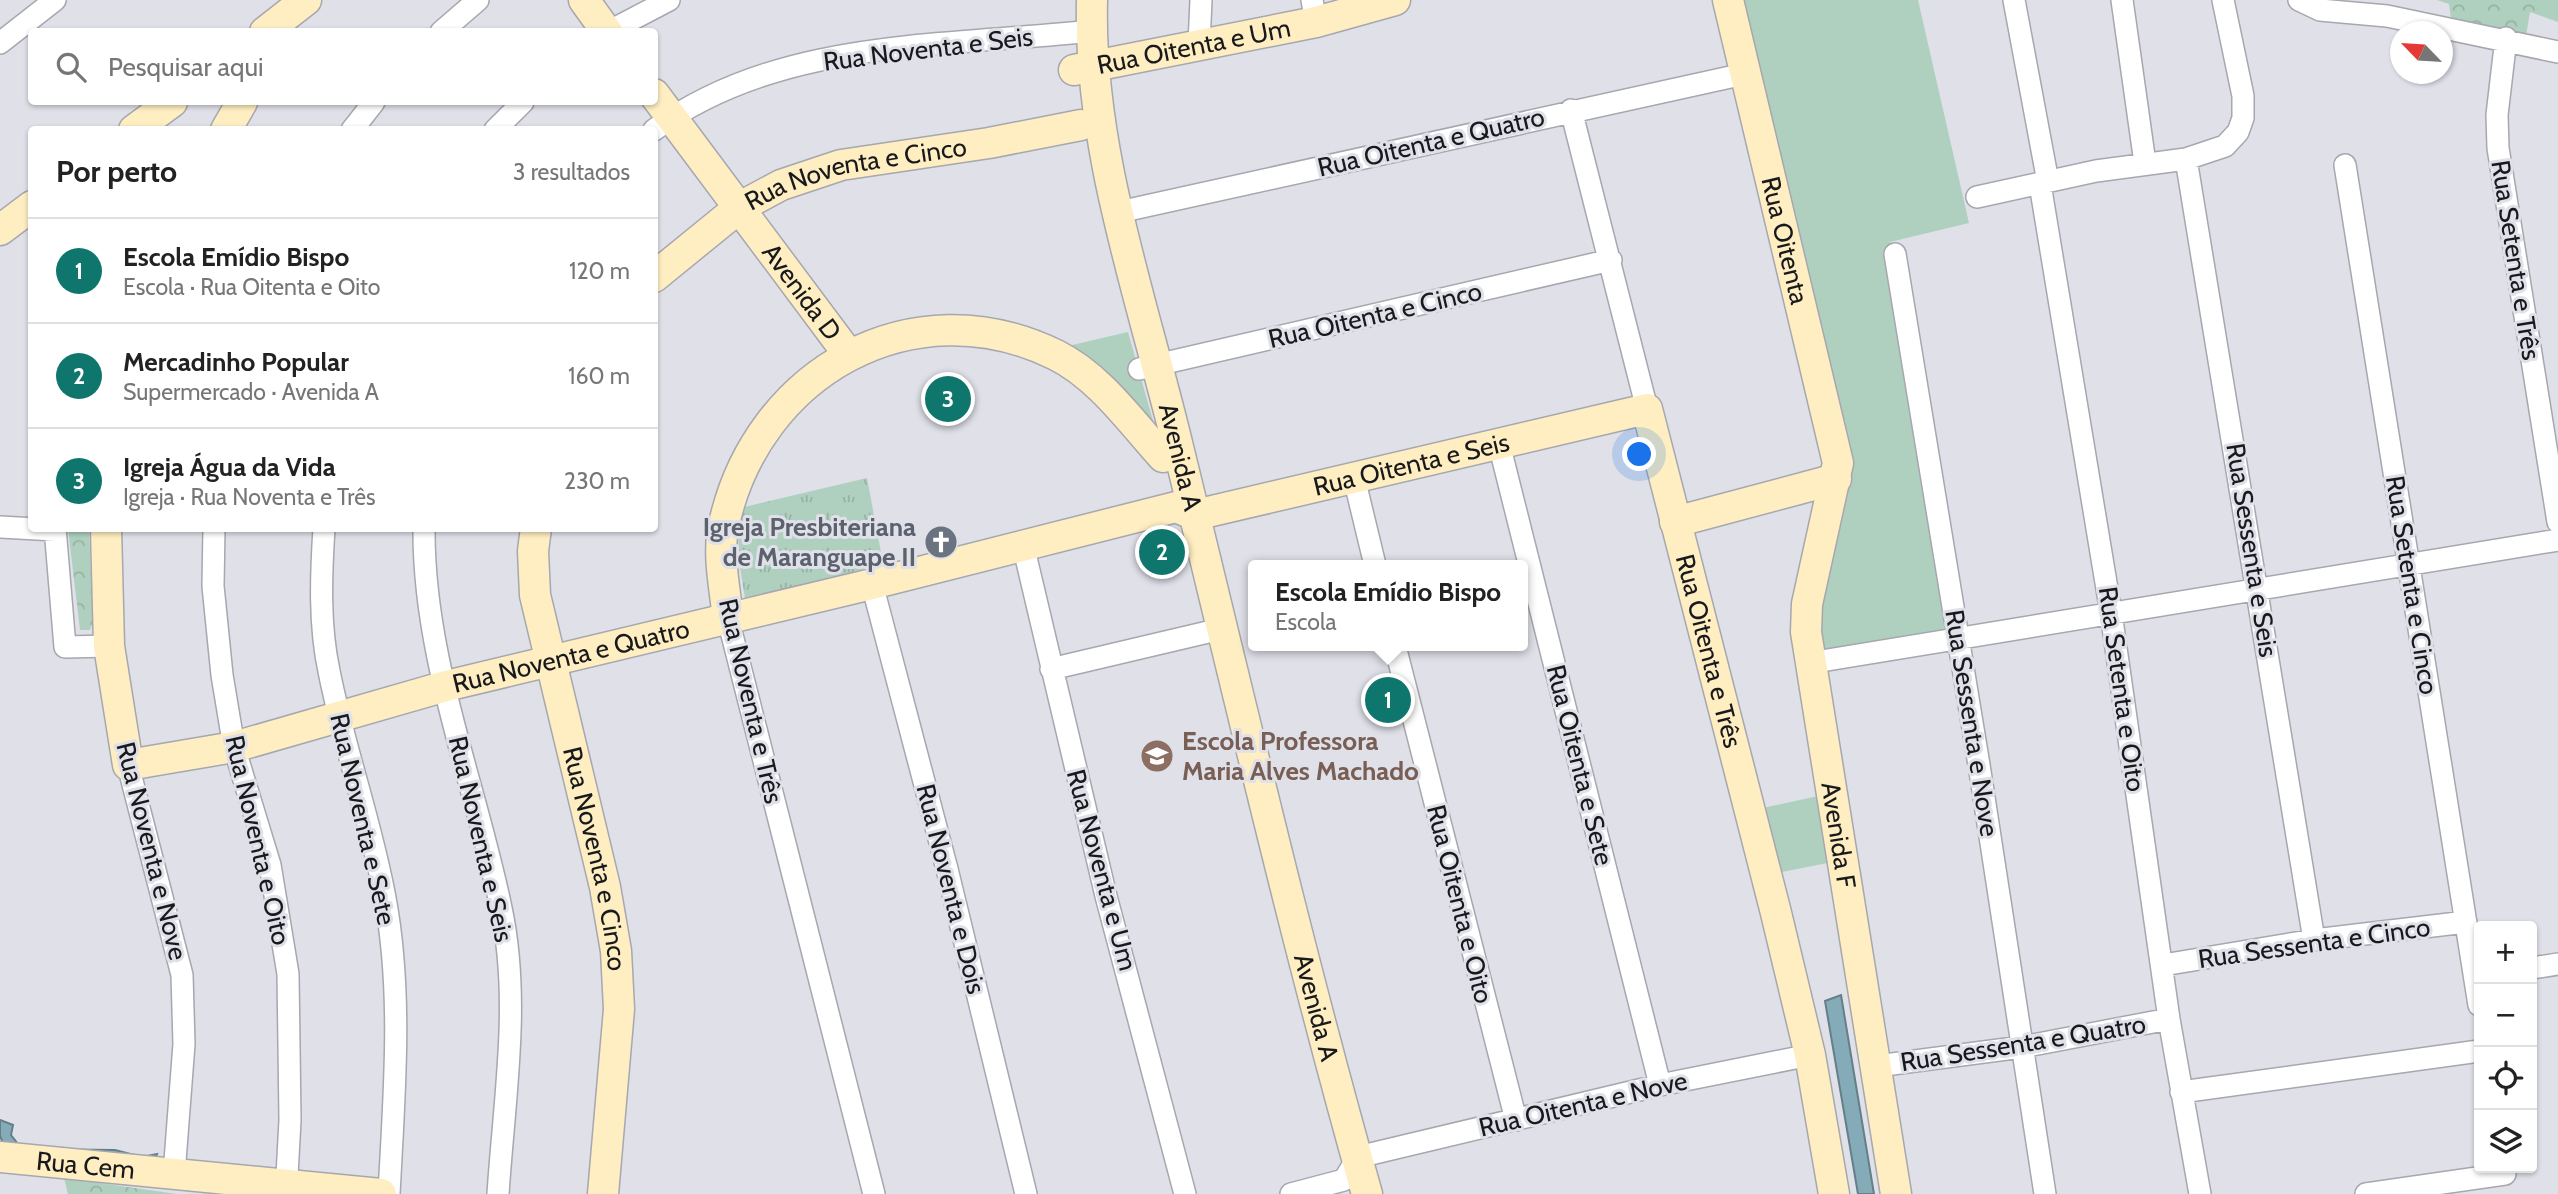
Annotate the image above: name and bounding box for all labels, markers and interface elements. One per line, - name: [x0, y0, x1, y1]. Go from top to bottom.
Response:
- street label: Rua Oitenta e Um: [1094, 11, 1293, 81]
- street label: Rua Noventa e Seis: [822, 20, 1035, 78]
- north arrow: [2390, 21, 2453, 84]
- search box: [28, 28, 658, 105]
- icon: search: [52, 48, 90, 86]
- text: Pesquisar aqui: [108, 51, 264, 83]
- street label: Rua Oitenta e Quatro: [1314, 100, 1548, 184]
- street label: Rua Noventa e Cinco: [739, 131, 969, 217]
- text: Por perto: [56, 153, 177, 190]
- text: 3 resultados: [513, 158, 630, 186]
- street label: Rua Setenta e Três: [2484, 158, 2548, 362]
- street label: Rua Oitenta: [1754, 173, 1816, 308]
- street label: Avenida D: [755, 237, 848, 347]
- text: Escola Emídio Bispo: [123, 241, 349, 273]
- text: 1: [75, 257, 83, 285]
- text: 120 m: [569, 257, 630, 285]
- text: Escola · Rua Oitenta e Oito: [123, 273, 380, 301]
- street label: Rua Oitenta e Cinco: [1265, 275, 1485, 355]
- text: Mercadinho Popular: [123, 346, 349, 378]
- text: 2: [73, 362, 85, 390]
- text: 160 m: [568, 362, 630, 390]
- pin: 3: [925, 373, 971, 425]
- text: Supermercado · Avenida A: [123, 378, 379, 406]
- street label: Avenida A: [1152, 400, 1209, 514]
- street label: Rua Oitenta e Seis: [1310, 426, 1512, 503]
- your location: [1622, 437, 1656, 471]
- street label: Rua Sessenta e Seis: [2219, 441, 2285, 659]
- text: Igreja Água da Vida: [123, 451, 336, 483]
- text: 3: [73, 467, 85, 495]
- text: 230 m: [564, 467, 630, 495]
- street label: Rua Setenta e Cinco: [2379, 473, 2445, 697]
- text: Igreja · Rua Noventa e Três: [123, 483, 376, 511]
- place label: Igreja Presbiteriana de Maranguape II: [703, 511, 916, 573]
- church icon: Igreja Presbiteriana de Maranguape II: [922, 523, 960, 561]
- pin: 2: [1139, 526, 1185, 578]
- street label: Rua Oitenta e Três: [1669, 551, 1749, 752]
- popup: [1248, 560, 1528, 651]
- text: Escola Emídio Bispo: [1275, 576, 1501, 608]
- street label: Rua Setenta e Oito: [2092, 584, 2152, 794]
- street label: Rua Noventa e Três: [712, 595, 790, 807]
- street label: Rua Sessenta e Nove: [1938, 607, 2006, 839]
- text: Escola: [1275, 608, 1336, 636]
- street label: Rua Noventa e Quatro: [449, 612, 692, 700]
- street label: Rua Oitenta e Sete: [1540, 661, 1620, 869]
- pin: 1: [1365, 674, 1411, 726]
- street label: Rua Noventa e Sete: [323, 710, 403, 928]
- place label: Escola Professora Maria Alves Machado: [1182, 725, 1419, 787]
- street label: Rua Noventa e Oito: [218, 732, 298, 948]
- street label: Rua Noventa e Seis: [442, 733, 520, 945]
- school or university icon: Escola Professora Maria Alves Machado: [1138, 737, 1176, 775]
- street label: Rua Noventa e Nove: [109, 739, 195, 963]
- street label: Rua Noventa e Cinco: [556, 743, 633, 972]
- street label: Rua Noventa e Um: [1060, 766, 1144, 974]
- street label: Avenida F: [1814, 780, 1863, 891]
- street label: Rua Noventa e Dois: [909, 781, 993, 997]
- street label: Rua Oitenta e Oito: [1420, 801, 1500, 1007]
- street label: Rua Sessenta e Cinco: [2196, 911, 2432, 975]
- map controls: [2474, 921, 2537, 1173]
- button: +: [2474, 921, 2537, 984]
- street label: Avenida A: [1287, 950, 1346, 1065]
- button: −: [2474, 984, 2537, 1047]
- street label: Rua Sessenta e Quatro: [1898, 1008, 2148, 1078]
- button: locate: [2474, 1047, 2537, 1110]
- street label: Rua Oitenta e Nove: [1476, 1064, 1690, 1144]
- button: layers: [2474, 1110, 2537, 1173]
- street label: Rua Cem: [35, 1145, 136, 1186]

